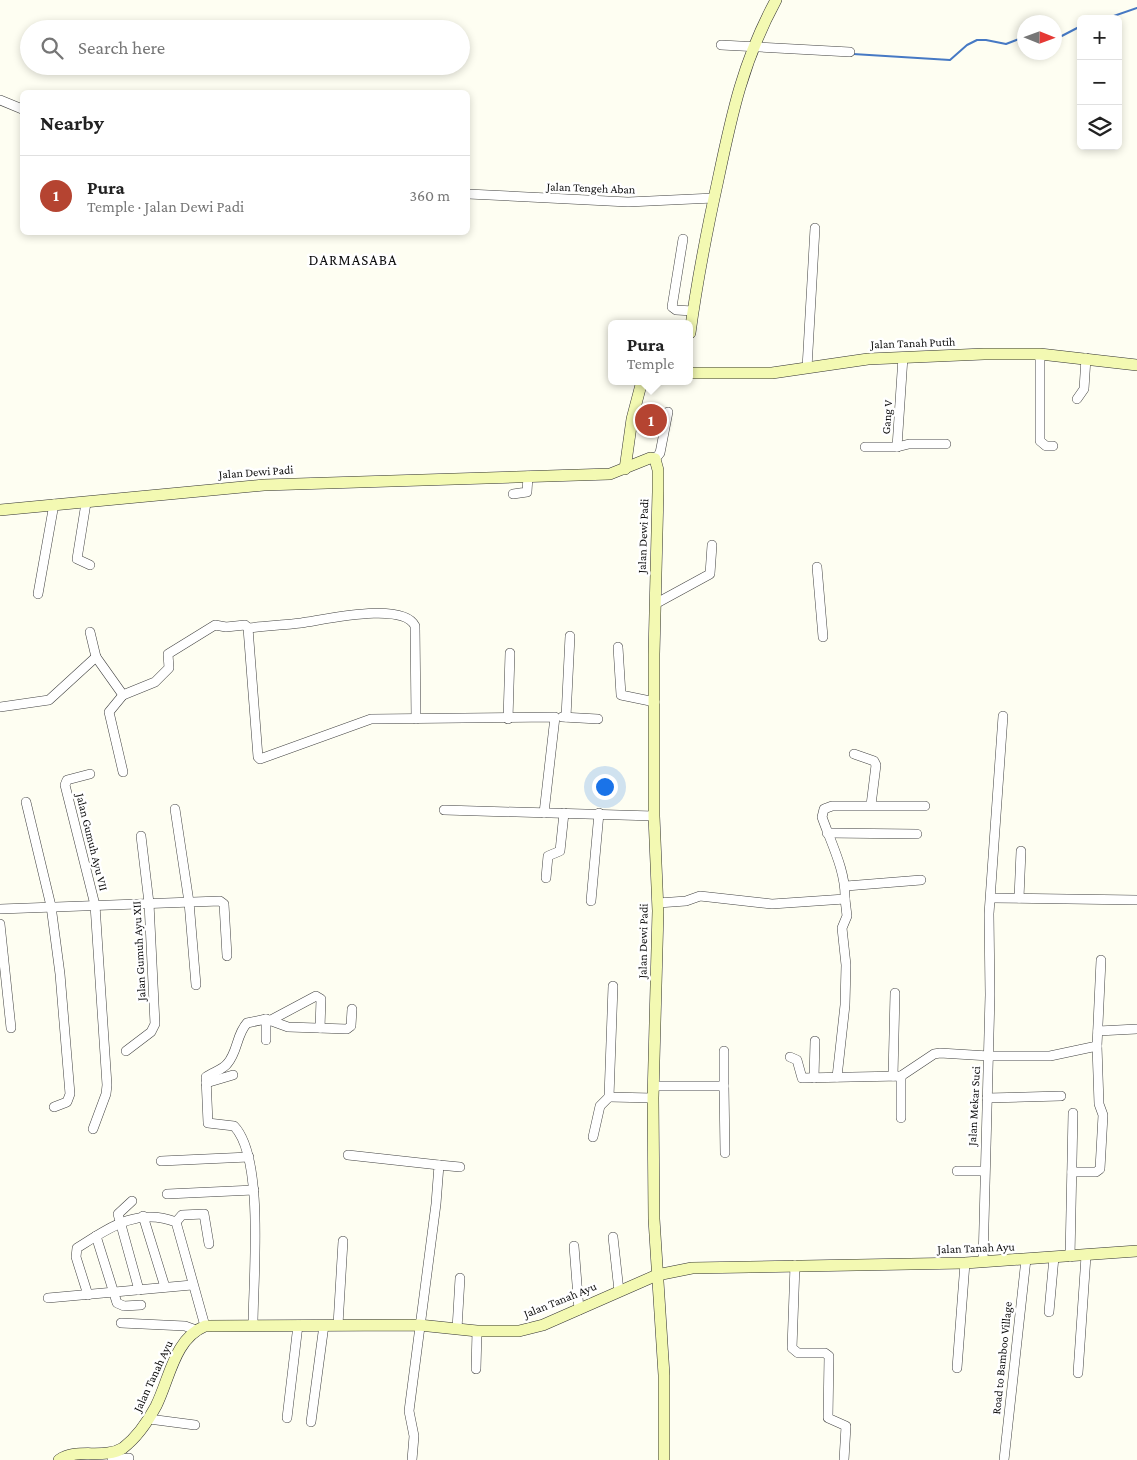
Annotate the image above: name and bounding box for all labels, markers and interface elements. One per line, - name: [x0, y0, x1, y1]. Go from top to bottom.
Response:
- north arrow: [1017, 15, 1062, 60]
- map controls: [1077, 15, 1122, 150]
- button: +: [1077, 15, 1122, 60]
- search box: [20, 20, 470, 75]
- icon: search: [38, 34, 66, 62]
- text: Search here: [78, 37, 165, 58]
- button: −: [1077, 60, 1122, 105]
- button: layers: [1077, 105, 1122, 150]
- text: Nearby: [40, 111, 104, 135]
- text: Pura: [87, 177, 125, 198]
- street label: Jalan Tengeh Aban: [545, 179, 636, 197]
- text: 1: [53, 187, 59, 204]
- text: 360 m: [409, 187, 450, 204]
- text: Temple · Jalan Dewi Padi: [87, 198, 244, 215]
- district label: DARMASABA: [309, 252, 397, 268]
- popup: [608, 320, 693, 385]
- text: Pura: [627, 334, 665, 355]
- street label: Jalan Tanah Putih: [869, 335, 956, 352]
- text: Temple: [627, 355, 674, 372]
- street label: Gang V: [879, 399, 895, 435]
- pin: 1: [635, 401, 667, 439]
- street label: Jalan Dewi Padi: [217, 462, 294, 482]
- street label: Jalan Dewi Padi: [635, 498, 651, 575]
- your location: [592, 774, 618, 800]
- street label: Jalan Gumuh Ayu VII: [73, 791, 111, 893]
- street label: Jalan Gumuh Ayu XII: [129, 900, 149, 1002]
- street label: Jalan Dewi Padi: [635, 903, 651, 980]
- street label: Jalan Mekar Suci: [965, 1066, 983, 1147]
- street label: Jalan Tanah Ayu: [936, 1240, 1016, 1256]
- street label: Jalan Tanah Ayu: [521, 1279, 599, 1321]
- street label: Road to Bamboo Village: [989, 1301, 1015, 1415]
- street label: Jalan Tanah Ayu: [130, 1337, 176, 1415]

